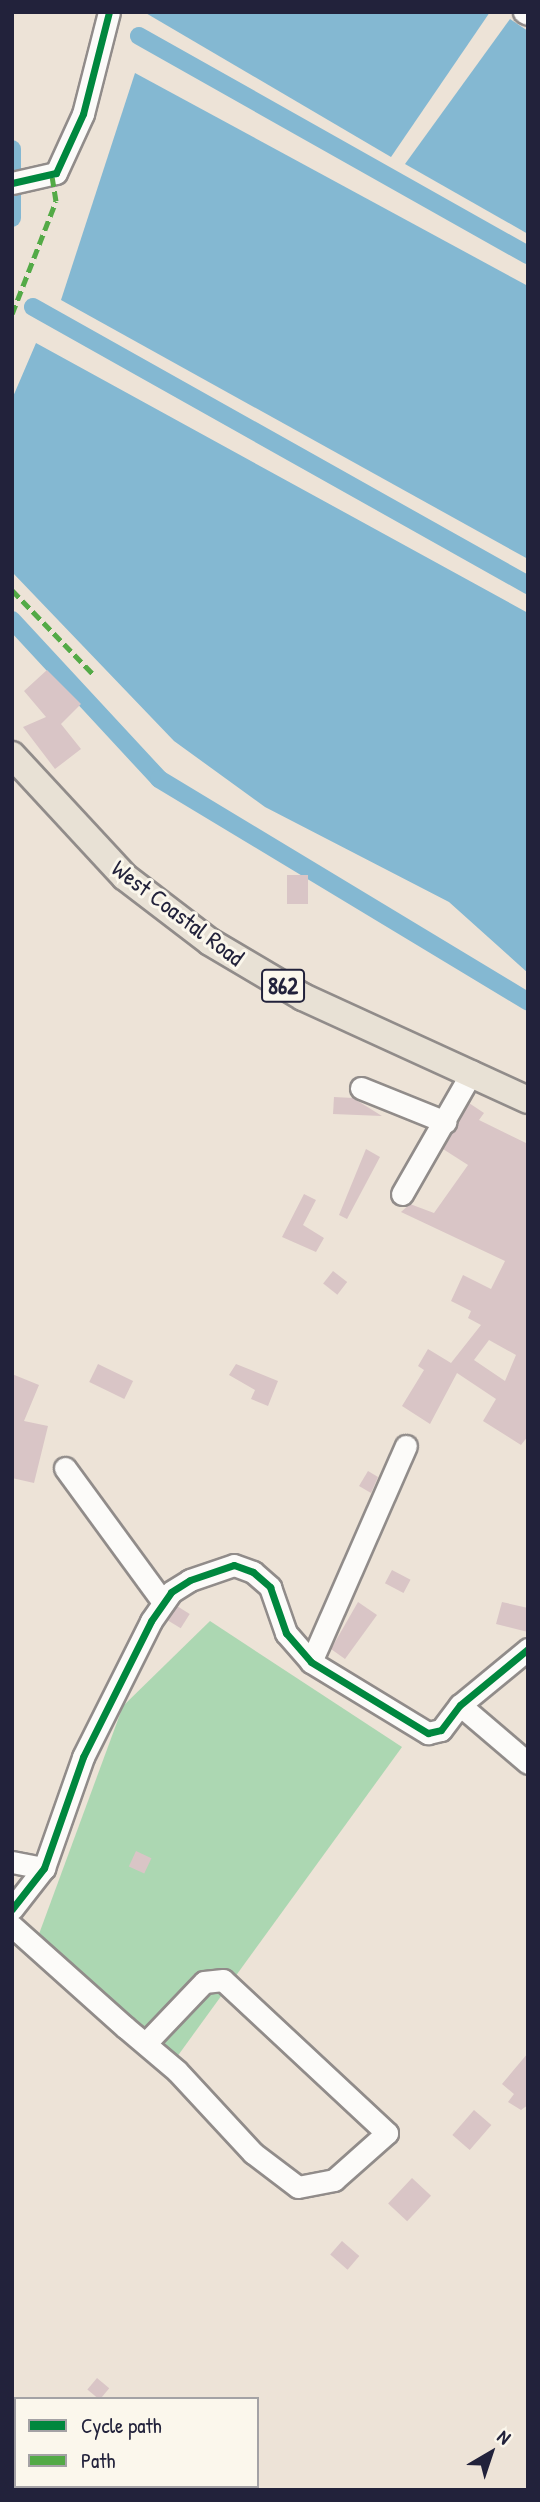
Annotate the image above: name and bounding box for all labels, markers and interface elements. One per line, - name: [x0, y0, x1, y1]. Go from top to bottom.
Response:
- street label: West Coastal Road: [106, 854, 250, 972]
- road number: 862: [260, 967, 306, 1006]
- legend: [14, 2397, 259, 2488]
- text: Cycle path: [81, 2411, 162, 2440]
- north arrow: [456, 2418, 526, 2488]
- text: N: [492, 2423, 516, 2450]
- text: Path: [81, 2446, 115, 2475]

